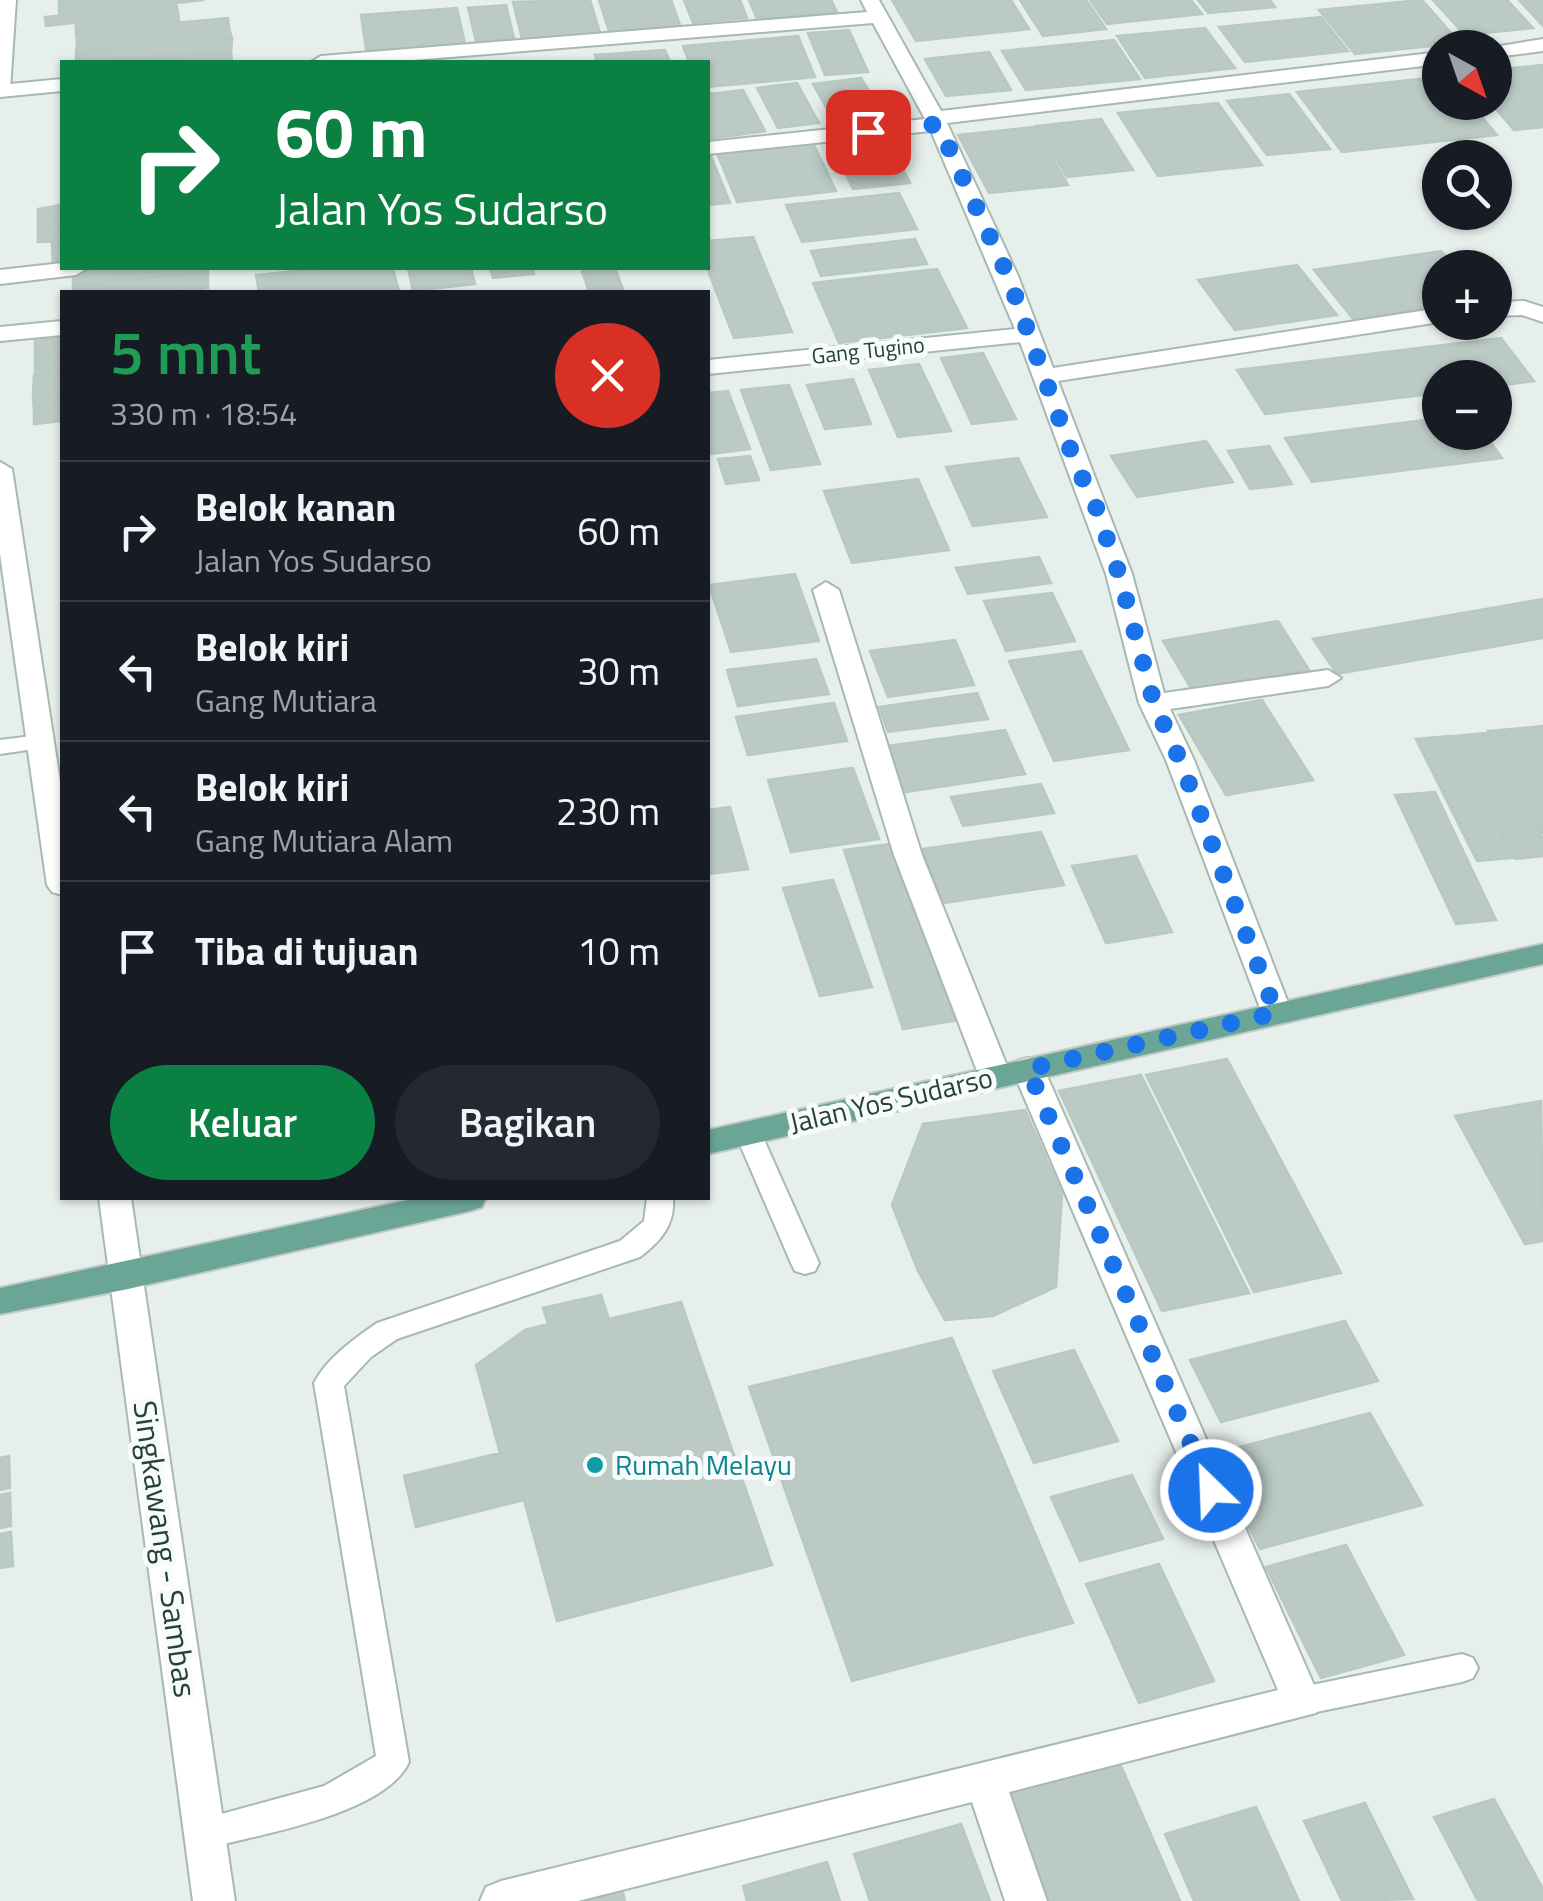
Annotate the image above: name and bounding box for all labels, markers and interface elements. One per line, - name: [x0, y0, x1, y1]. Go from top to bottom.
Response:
- north arrow: [1422, 30, 1512, 120]
- map controls: [1422, 30, 1512, 450]
- text: 60 m: [275, 78, 428, 184]
- pin: [826, 90, 911, 175]
- icon: right: [110, 100, 240, 230]
- icon: arrive: [841, 105, 896, 160]
- button: search: [1422, 140, 1512, 230]
- text: Jalan Yos Sudarso: [275, 174, 608, 242]
- button: +: [1422, 250, 1512, 340]
- text: 5 mnt: [110, 306, 261, 397]
- button: close: [555, 323, 660, 428]
- street label: Gang Tugino: [810, 327, 926, 373]
- button: −: [1422, 360, 1512, 450]
- text: 330 m · 18:54: [110, 389, 297, 437]
- text: Belok kanan: [195, 478, 396, 536]
- text: 60 m: [577, 502, 660, 560]
- icon: right: [110, 504, 165, 559]
- text: Jalan Yos Sudarso: [195, 536, 432, 584]
- text: Belok kiri: [195, 618, 349, 676]
- text: 30 m: [577, 642, 660, 700]
- icon: left: [110, 644, 165, 699]
- text: Gang Mutiara: [195, 676, 377, 724]
- text: Belok kiri: [195, 758, 349, 816]
- text: 230 m: [556, 782, 660, 840]
- icon: left: [110, 784, 165, 839]
- text: Gang Mutiara Alam: [195, 816, 453, 864]
- text: Tiba di tujuan: [195, 922, 418, 980]
- text: 10 m: [577, 922, 660, 980]
- icon: arrive: [110, 924, 165, 979]
- street label: Jalan Yos Sudarso: [785, 1055, 997, 1144]
- button: Keluar: [110, 1065, 375, 1180]
- button: Bagikan: [395, 1065, 660, 1180]
- street label: Singkawang - Sambas: [121, 1397, 211, 1700]
- position arrow: [1159, 1438, 1263, 1542]
- place label: Rumah Melayu: [615, 1443, 792, 1486]
- marker: Rumah Melayu: [584, 1454, 606, 1476]

